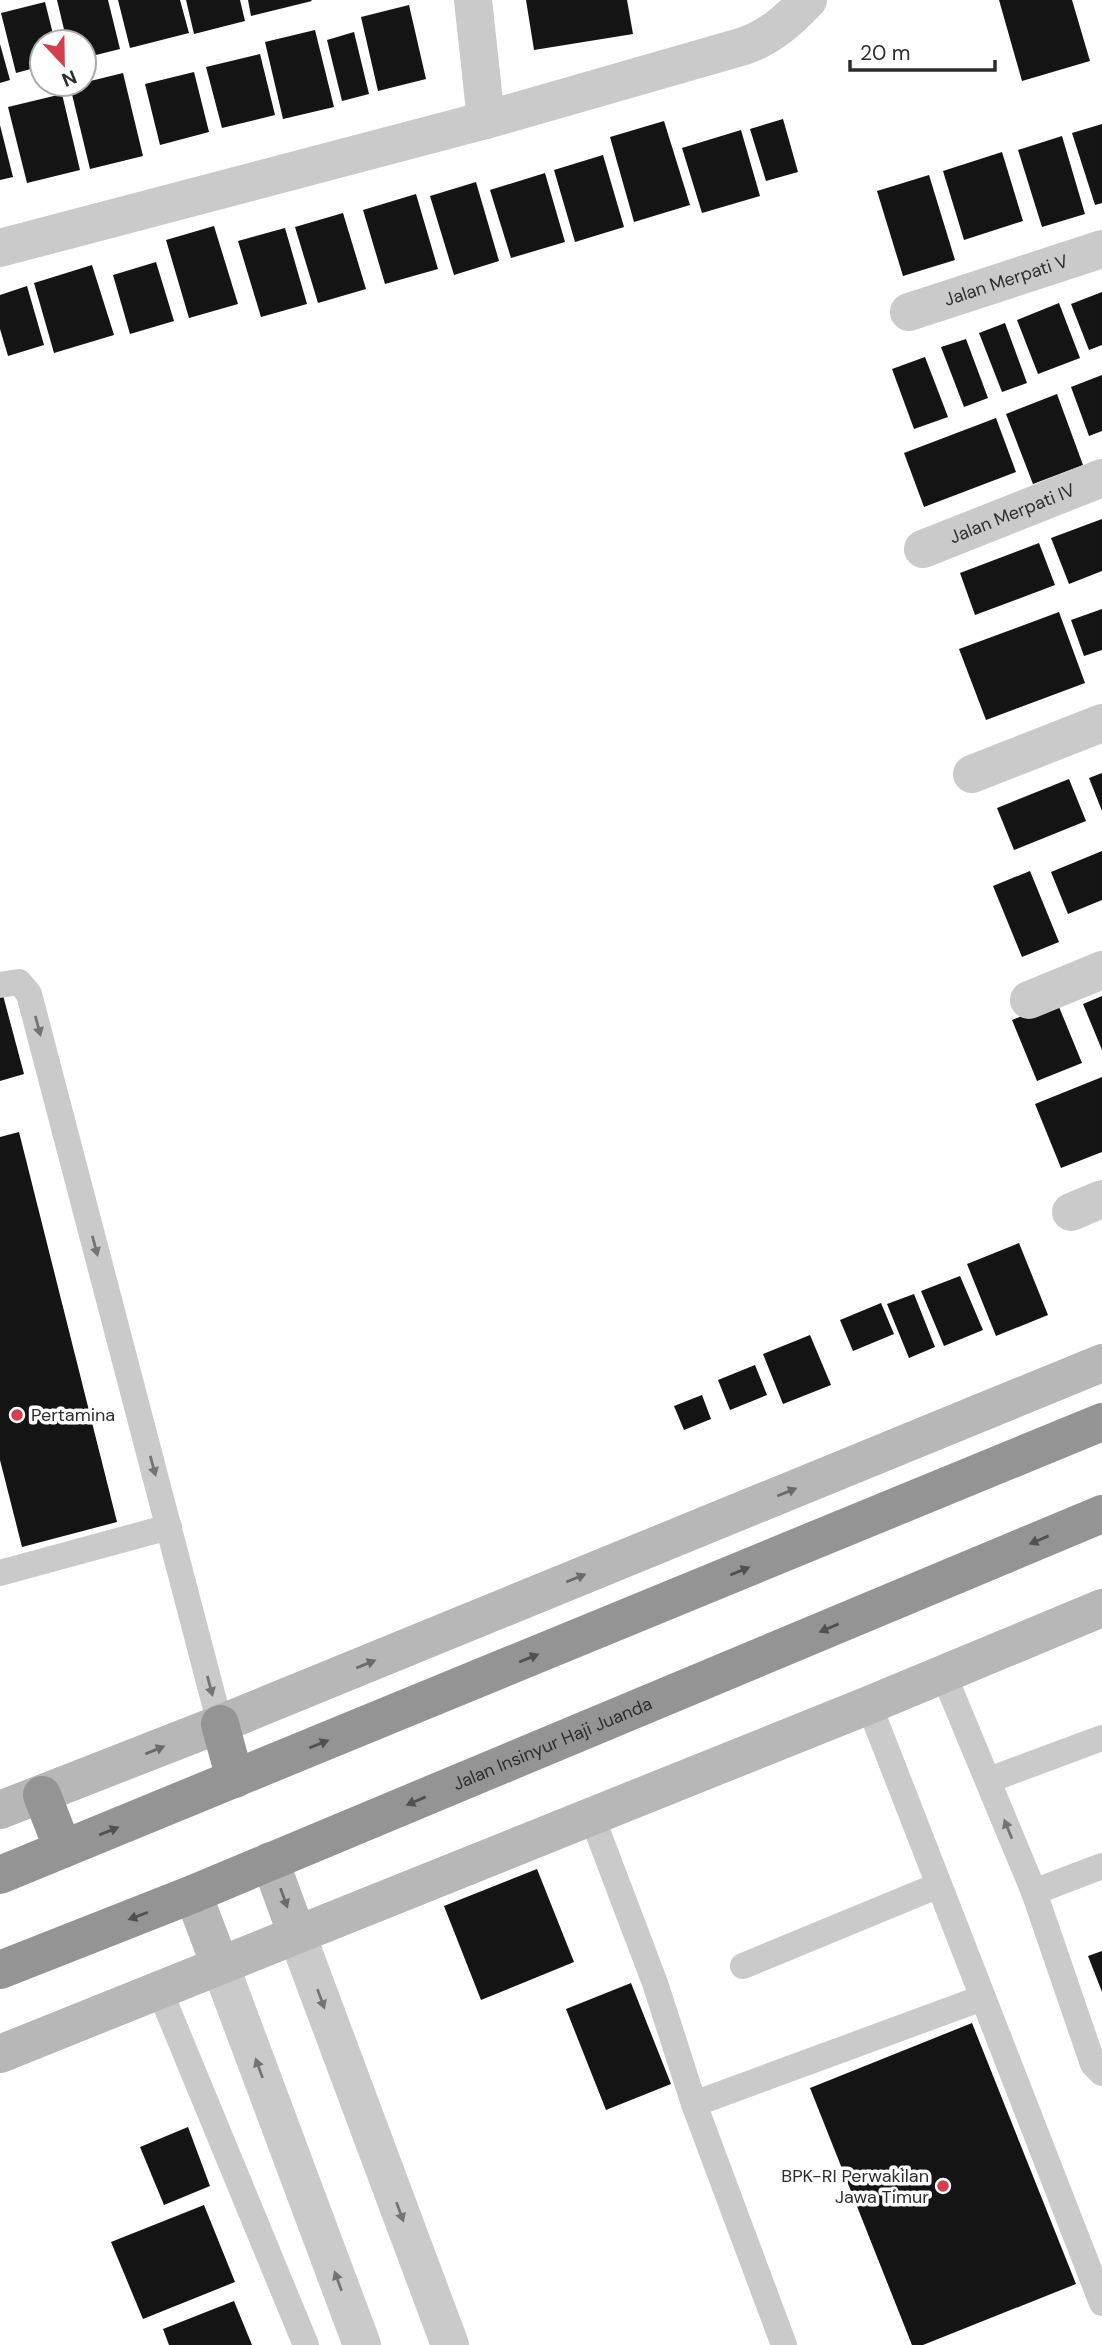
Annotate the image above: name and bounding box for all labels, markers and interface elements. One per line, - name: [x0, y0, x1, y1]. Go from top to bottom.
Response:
- north arrow: [28, 28, 98, 98]
- scale bar: [850, 28, 995, 72]
- text: 20 m: [860, 39, 911, 67]
- text: N: [58, 64, 80, 92]
- street label: Jalan Merpati V: [941, 249, 1071, 312]
- street label: Jalan Merpati IV: [946, 478, 1079, 549]
- one-way arrow: [33, 1015, 44, 1037]
- one-way arrow: [90, 1235, 101, 1257]
- place label: Pertamina: [31, 1403, 115, 1427]
- marker: Pertamina: [9, 1407, 25, 1423]
- one-way arrow: [148, 1455, 159, 1477]
- one-way arrow: [776, 1486, 797, 1497]
- one-way arrow: [1029, 1534, 1049, 1546]
- one-way arrow: [729, 1566, 750, 1577]
- one-way arrow: [566, 1572, 587, 1583]
- one-way arrow: [819, 1622, 839, 1634]
- one-way arrow: [519, 1652, 540, 1663]
- one-way arrow: [355, 1658, 376, 1669]
- one-way arrow: [205, 1676, 216, 1698]
- street label: Jalan Insinyur Haji Juanda: [449, 1691, 656, 1796]
- one-way arrow: [309, 1739, 330, 1750]
- one-way arrow: [144, 1744, 165, 1755]
- one-way arrow: [405, 1795, 426, 1806]
- one-way arrow: [1003, 1818, 1014, 1839]
- one-way arrow: [98, 1825, 119, 1836]
- one-way arrow: [279, 1888, 290, 1909]
- one-way arrow: [127, 1911, 148, 1922]
- one-way arrow: [316, 1989, 327, 2010]
- one-way arrow: [253, 2057, 264, 2078]
- place label: BPK-RI Perwakilan Jawa Timur: [781, 2164, 929, 2209]
- marker: BPK-RI Perwakilan Jawa Timur: [935, 2178, 951, 2194]
- one-way arrow: [395, 2202, 406, 2223]
- one-way arrow: [332, 2271, 343, 2292]

